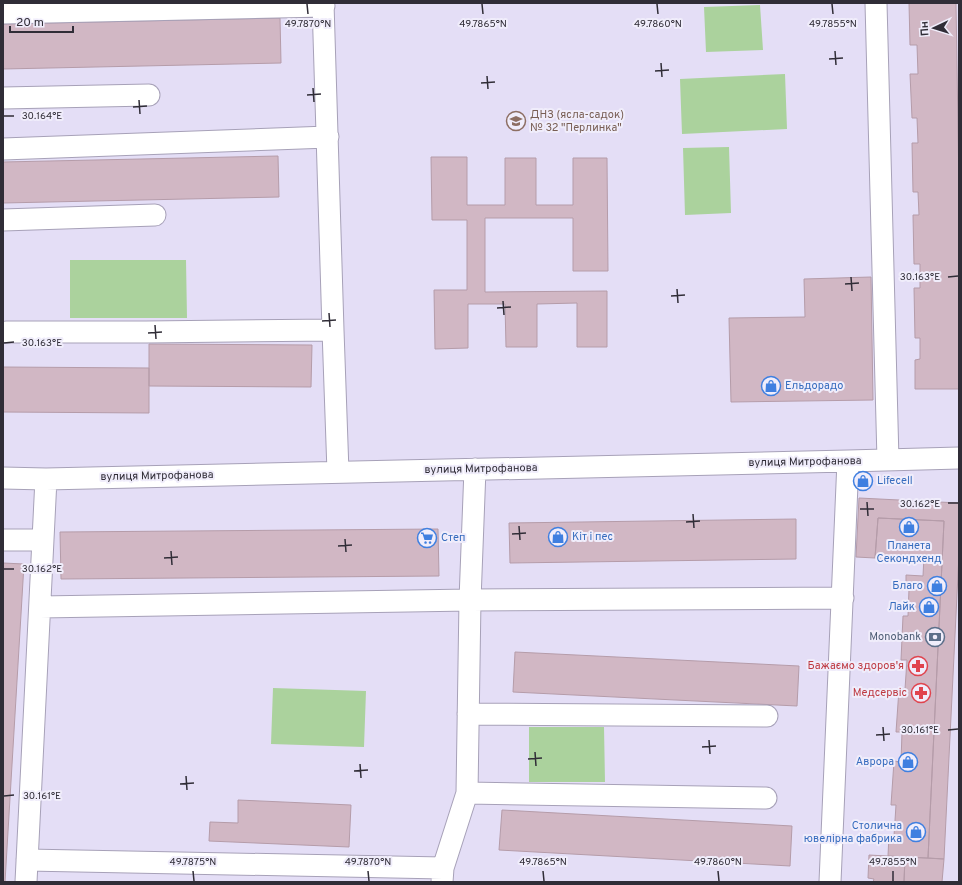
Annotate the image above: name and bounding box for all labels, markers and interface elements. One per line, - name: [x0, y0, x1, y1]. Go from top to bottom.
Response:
- scale bar: [10, 8, 73, 34]
- north arrow: [914, 8, 954, 48]
- text: 20 m: [16, 15, 44, 31]
- text: 49.7870°N: [285, 18, 331, 31]
- text: 49.7865°N: [459, 18, 507, 31]
- text: 49.7860°N: [634, 18, 682, 31]
- text: 49.7855°N: [809, 18, 857, 31]
- text: Пн: [918, 21, 933, 37]
- place label: ДНЗ (ясла-садок) № 32 "Перлинка": [530, 108, 624, 135]
- text: 30.164°E: [22, 110, 62, 123]
- school or university icon: ДНЗ (ясла-садок) № 32 "Перлинка": [505, 110, 527, 132]
- text: 30.163°E: [900, 271, 940, 284]
- text: 30.163°E: [22, 337, 62, 350]
- shop icon: Ельдорадо: [760, 375, 782, 397]
- place label: Ельдорадо: [785, 379, 843, 393]
- street label: вулиця Митрофанова: [748, 454, 862, 470]
- street label: вулиця Митрофанова: [424, 461, 538, 477]
- street label: вулиця Митрофанова: [100, 468, 214, 484]
- shop icon: Lifecell: [852, 470, 874, 492]
- place label: Lifecell: [877, 474, 913, 488]
- text: 30.162°E: [900, 498, 940, 511]
- shop icon: Планета Секондхенд: [898, 516, 920, 538]
- shop icon: Кіт і пес: [547, 526, 569, 548]
- supermarket icon: Степ: [416, 527, 438, 549]
- place label: Кіт і пес: [572, 530, 613, 544]
- place label: Степ: [441, 531, 465, 545]
- place label: Планета Секондхенд: [877, 539, 941, 566]
- text: 30.162°E: [22, 563, 62, 576]
- shop icon: Благо: [926, 575, 948, 597]
- place label: Благо: [892, 579, 923, 593]
- shop icon: Лайк: [918, 596, 940, 618]
- place label: Лайк: [888, 600, 915, 614]
- bank icon: Monobank: [924, 626, 946, 648]
- place label: Monobank: [869, 630, 921, 644]
- pharmacy icon: Бажаємо здоров'я: [907, 655, 929, 677]
- place label: Бажаємо здоров'я: [807, 659, 904, 673]
- pharmacy icon: Медсервіс: [910, 682, 932, 704]
- place label: Медсервіс: [853, 686, 907, 700]
- text: 30.161°E: [901, 724, 939, 737]
- shop icon: Аврора: [897, 751, 919, 773]
- place label: Аврора: [856, 755, 894, 769]
- text: 30.161°E: [23, 790, 61, 803]
- place label: Столична ювелірна фабрика: [804, 819, 902, 846]
- shop icon: Столична ювелірна фабрика: [905, 821, 927, 843]
- text: 49.7875°N: [170, 856, 216, 869]
- text: 49.7870°N: [345, 856, 391, 869]
- text: 49.7865°N: [519, 856, 567, 869]
- text: 49.7860°N: [694, 856, 742, 869]
- text: 49.7855°N: [869, 856, 917, 869]

